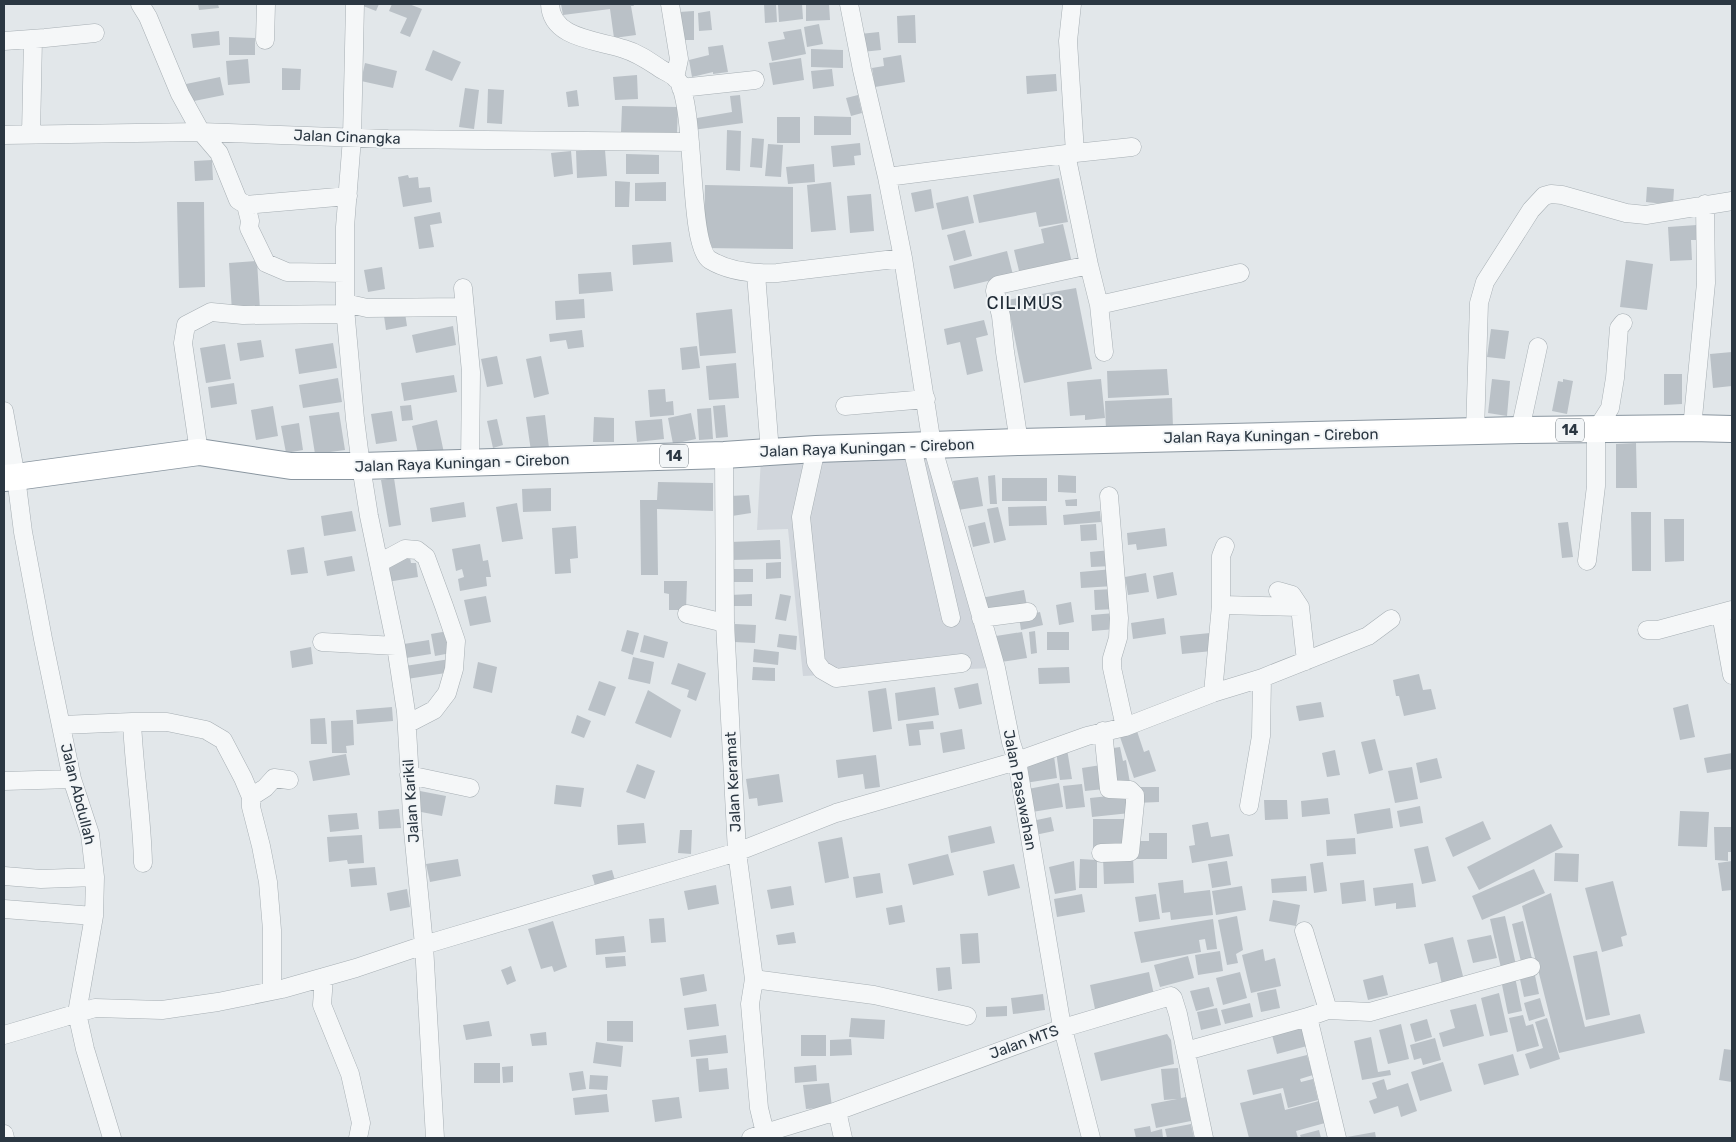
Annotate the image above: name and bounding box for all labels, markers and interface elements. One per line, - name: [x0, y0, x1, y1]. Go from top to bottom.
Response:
- street label: Jalan Cinangka: [293, 126, 401, 148]
- district label: CILIMUS: [986, 292, 1064, 314]
- road number: 14: [1556, 418, 1584, 442]
- street label: Jalan Raya Kuningan - Cirebon: [1163, 425, 1379, 447]
- street label: Jalan Raya Kuningan - Cirebon: [759, 435, 975, 461]
- road number: 14: [660, 444, 688, 468]
- street label: Jalan Raya Kuningan - Cirebon: [354, 450, 570, 476]
- street label: Jalan Pasawahan: [999, 728, 1041, 852]
- street label: Jalan Keramat: [721, 731, 745, 833]
- street label: Jalan Abdullah: [57, 742, 99, 846]
- street label: Jalan Karikil: [399, 758, 423, 844]
- street label: Jalan MTS: [987, 1021, 1061, 1063]

